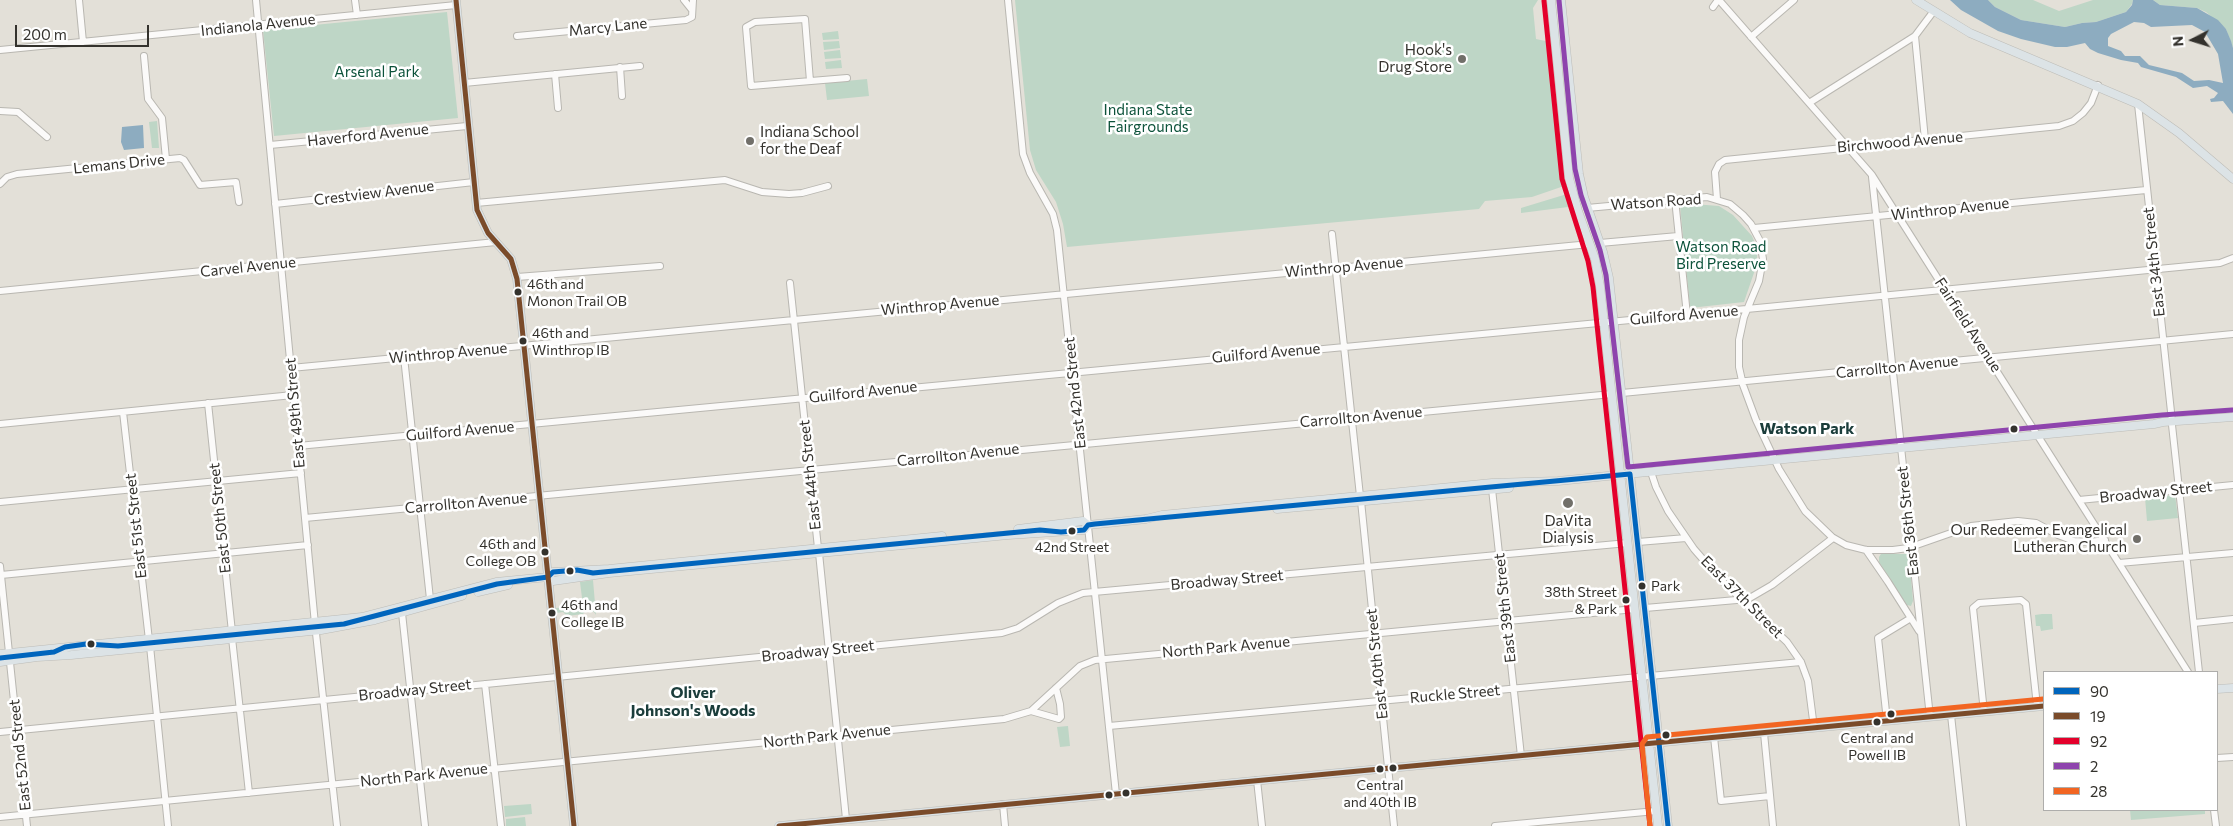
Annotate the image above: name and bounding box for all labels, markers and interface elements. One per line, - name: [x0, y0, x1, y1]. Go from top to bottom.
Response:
- street label: Indianola Avenue: [200, 10, 316, 40]
- street label: Marcy Lane: [568, 14, 648, 40]
- scale bar: [18, 15, 151, 47]
- north arrow: [2168, 15, 2218, 65]
- text: 200 m: [23, 25, 67, 43]
- text: N: [2169, 35, 2186, 47]
- place label: Hook's Drug Store: [1378, 41, 1452, 76]
- marker: Hook's Drug Store: [1456, 53, 1468, 65]
- park label: Arsenal Park: [334, 63, 420, 81]
- park label: Indiana State Fairgrounds: [1103, 101, 1193, 136]
- street label: Haverford Avenue: [306, 120, 430, 150]
- place label: Indiana School for the Deaf: [760, 123, 859, 158]
- street label: Birchwood Avenue: [1836, 128, 1964, 156]
- marker: Indiana School for the Deaf: [744, 135, 756, 147]
- street label: Lemans Drive: [72, 150, 166, 178]
- street label: Crestview Avenue: [313, 177, 435, 209]
- street label: Watson Road: [1610, 190, 1702, 214]
- street label: Winthrop Avenue: [1890, 194, 2010, 224]
- street label: East 34th Street: [2139, 206, 2169, 318]
- park label: Watson Road Bird Preserve: [1676, 238, 1766, 273]
- street label: Carvel Avenue: [199, 253, 297, 281]
- street label: Winthrop Avenue: [1284, 253, 1404, 281]
- street label: Fairfield Avenue: [1931, 274, 2005, 376]
- place label: 46th and Monon Trail OB: [527, 276, 627, 308]
- marker: 46th and Monon Trail OB: [513, 287, 523, 297]
- street label: Winthrop Avenue: [880, 291, 1000, 319]
- street label: Guilford Avenue: [1629, 301, 1739, 329]
- place label: 46th and Winthrop IB: [532, 325, 609, 358]
- marker: 46th and Winthrop IB: [518, 336, 528, 346]
- street label: East 42nd Street: [1060, 336, 1090, 450]
- street label: Winthrop Avenue: [388, 339, 508, 367]
- street label: Guilford Avenue: [1211, 339, 1321, 367]
- street label: Carrollton Avenue: [1835, 352, 1959, 382]
- street label: East 49th Street: [281, 357, 309, 469]
- street label: Guilford Avenue: [808, 377, 918, 407]
- street label: Carrollton Avenue: [1299, 403, 1423, 431]
- street label: Guilford Avenue: [405, 417, 515, 445]
- street label: East 44th Street: [795, 419, 825, 531]
- district label: Watson Park: [1760, 419, 1854, 439]
- unlabelled marker: [2009, 424, 2019, 434]
- street label: Carrollton Avenue: [896, 440, 1020, 470]
- street label: East 50th Street: [205, 462, 235, 574]
- street label: East 36th Street: [1893, 465, 1923, 577]
- street label: East 51st Street: [122, 472, 150, 580]
- street label: Broadway Street: [2099, 477, 2213, 507]
- street label: Carrollton Avenue: [404, 489, 528, 517]
- marker: DaVita Dialysis: [1561, 496, 1575, 510]
- place label: DaVita Dialysis: [1542, 512, 1594, 547]
- place label: Our Redeemer Evangelical Lutheran Church: [1950, 521, 2127, 556]
- marker: 42nd Street: [1067, 526, 1077, 536]
- marker: Our Redeemer Evangelical Lutheran Church: [2131, 533, 2143, 545]
- place label: 46th and College OB: [466, 536, 536, 568]
- place label: 42nd Street: [1035, 539, 1109, 555]
- marker: 46th and College OB: [540, 547, 550, 557]
- street label: East 39th Street: [1490, 552, 1520, 664]
- street label: East 37th Street: [1697, 552, 1787, 642]
- unlabelled marker: [565, 566, 575, 576]
- street label: Broadway Street: [1170, 566, 1284, 594]
- place label: Park: [1651, 578, 1680, 594]
- marker: Park: [1637, 581, 1647, 591]
- place label: 38th Street & Park: [1545, 584, 1617, 616]
- marker: 38th Street & Park: [1621, 595, 1631, 605]
- place label: 46th and College IB: [561, 597, 624, 630]
- marker: 46th and College IB: [547, 608, 557, 618]
- street label: East 40th Street: [1362, 608, 1392, 720]
- street label: North Park Avenue: [1161, 632, 1291, 662]
- street label: Broadway Street: [761, 636, 875, 666]
- unlabelled marker: [86, 639, 96, 649]
- legend: [2043, 671, 2218, 811]
- street label: Broadway Street: [358, 675, 472, 705]
- street label: Ruckle Street: [1409, 681, 1501, 707]
- text: 90: [2090, 682, 2109, 700]
- district label: Oliver Johnson's Woods: [630, 683, 756, 721]
- street label: East 52nd Street: [5, 698, 35, 812]
- text: 19: [2090, 707, 2106, 725]
- unlabelled marker: [1886, 709, 1896, 719]
- marker: Central and Powell IB: [1872, 717, 1882, 727]
- street label: North Park Avenue: [762, 720, 892, 752]
- unlabelled marker: [1661, 730, 1671, 740]
- place label: Central and Powell IB: [1840, 730, 1914, 762]
- text: 92: [2090, 732, 2107, 750]
- text: 2: [2090, 757, 2098, 775]
- street label: North Park Avenue: [359, 759, 489, 791]
- unlabelled marker: [1388, 763, 1398, 773]
- marker: Central and 40th IB: [1375, 764, 1385, 774]
- place label: Central and 40th IB: [1343, 777, 1417, 810]
- text: 28: [2090, 782, 2107, 800]
- unlabelled marker: [1121, 788, 1131, 798]
- unlabelled marker: [1104, 790, 1114, 800]

